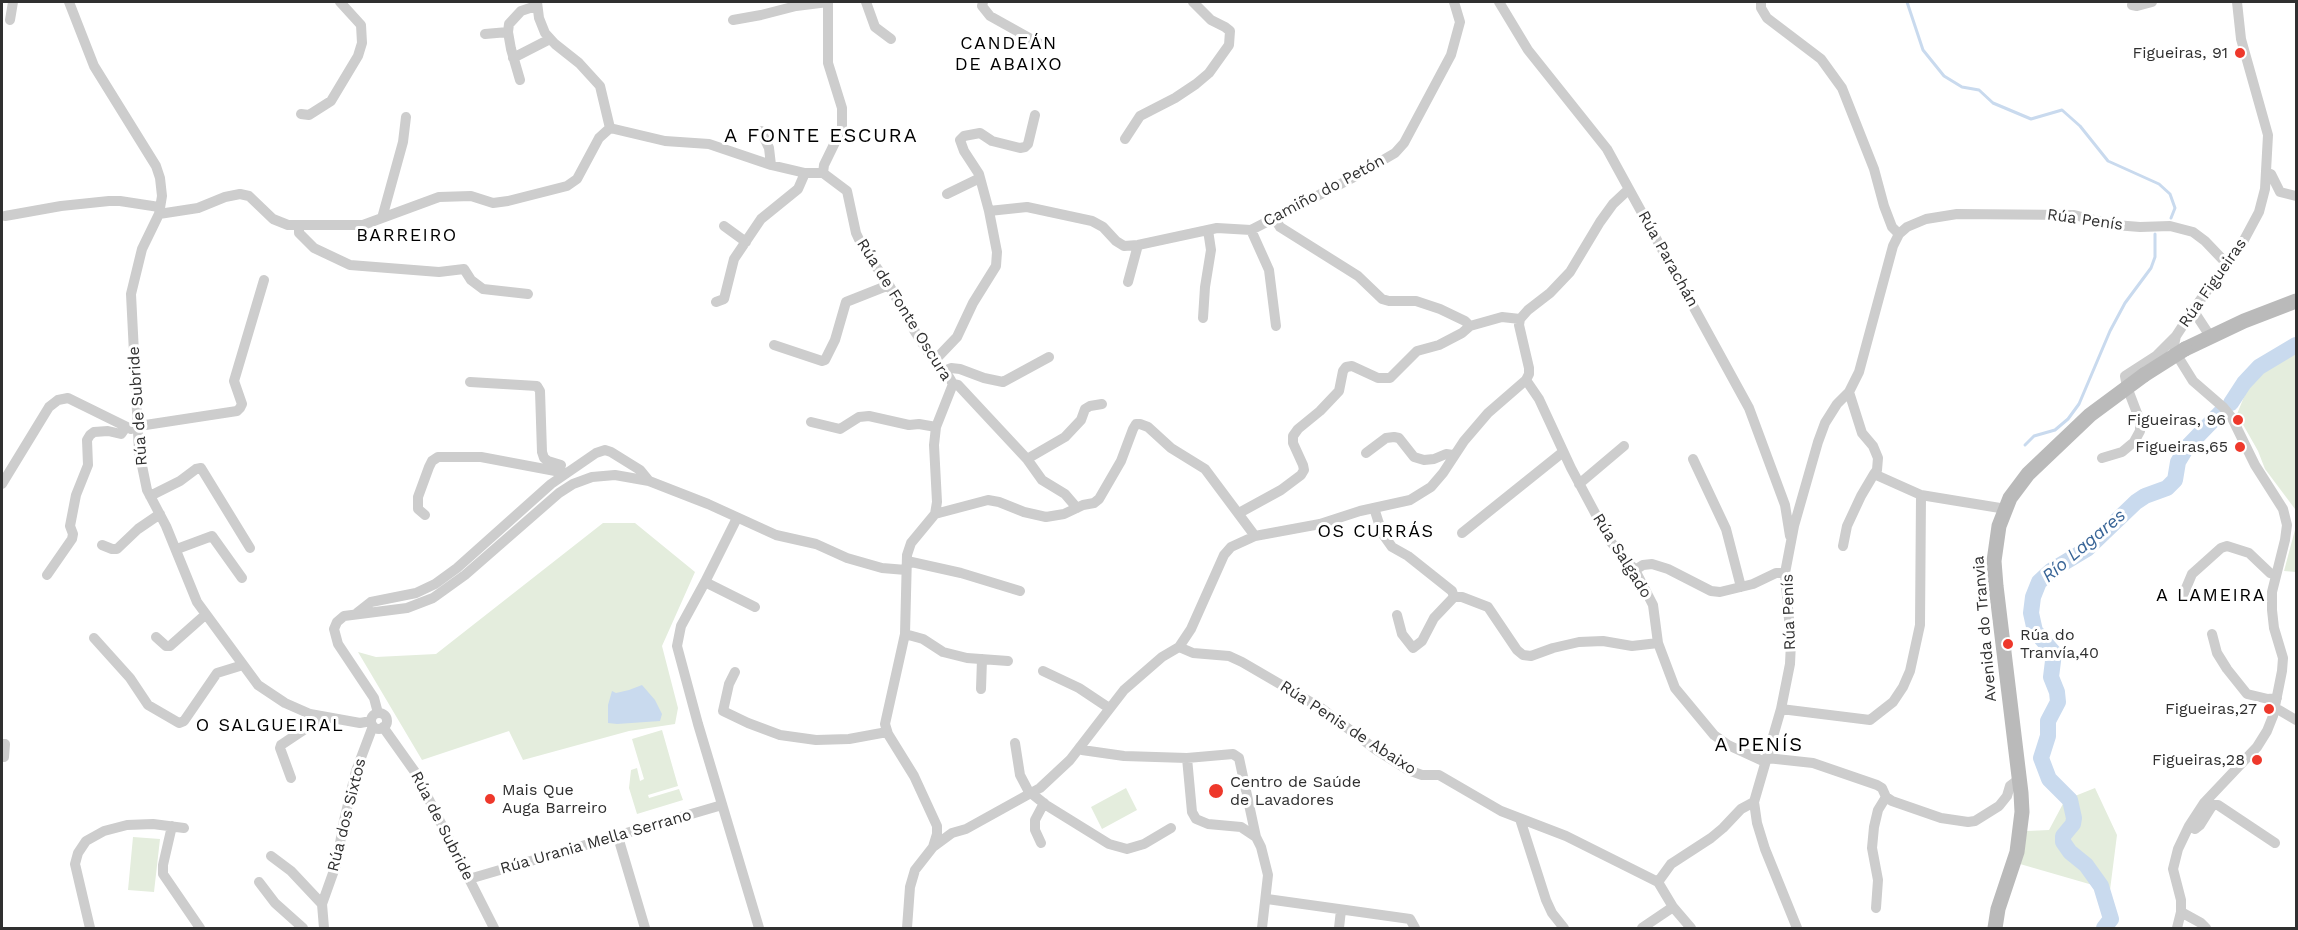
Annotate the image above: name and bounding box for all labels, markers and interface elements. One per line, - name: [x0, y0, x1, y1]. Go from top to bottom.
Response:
- district label: CANDEÁN DE ABAIXO: [955, 33, 1063, 76]
- place label: Figueiras, 91: [2132, 43, 2228, 63]
- marker: Figueiras, 91: [2233, 46, 2247, 60]
- district label: A FONTE ESCURA: [724, 124, 918, 148]
- street label: Camiño do Petón: [1260, 151, 1388, 231]
- street label: Rúa Penís: [2046, 205, 2124, 235]
- street label: Rúa Parachán: [1634, 208, 1702, 310]
- district label: BARREIRO: [356, 225, 458, 247]
- street label: Rúa de Fonte Oscura: [852, 235, 956, 385]
- street label: Rúa Figueiras: [2175, 235, 2251, 331]
- street label: Rúa de Subride: [124, 346, 152, 466]
- place label: Figueiras, 96: [2127, 410, 2226, 430]
- marker: Figueiras, 96: [2231, 413, 2245, 427]
- place label: Figueiras,65: [2135, 437, 2228, 457]
- marker: Figueiras,65: [2233, 440, 2247, 454]
- water label: Río Lagares: [2038, 505, 2130, 587]
- street label: Rúa Salgado: [1588, 510, 1656, 602]
- district label: OS CURRÁS: [1318, 521, 1434, 543]
- street label: Avenida do Tranvia: [1969, 555, 2001, 703]
- street label: Rúa Penís: [1778, 574, 1800, 650]
- district label: A LAMEIRA: [2156, 585, 2266, 607]
- place label: Rúa do Tranvía,40: [2020, 625, 2099, 663]
- marker: Rúa do Tranvía,40: [2001, 637, 2015, 651]
- street label: Rúa Penis de Abaixo: [1276, 677, 1420, 779]
- place label: Figueiras,27: [2165, 699, 2257, 719]
- marker: Figueiras,27: [2262, 702, 2276, 716]
- district label: O SALGUEIRAL: [196, 715, 344, 737]
- district label: A PENÍS: [1715, 733, 1803, 757]
- place label: Figueiras,28: [2152, 750, 2245, 770]
- marker: Figueiras,28: [2250, 753, 2264, 767]
- street label: Rúa dos Sixtos: [324, 756, 370, 874]
- street label: Rúa de Subride: [406, 768, 478, 884]
- place label: Centro de Saúde de Lavadores: [1230, 772, 1361, 810]
- place label: Mais Que Auga Barreiro: [502, 780, 607, 818]
- marker: Centro de Saúde de Lavadores: [1207, 782, 1225, 800]
- marker: Mais Que Auga Barreiro: [483, 792, 497, 806]
- street label: Rúa Urania Mella Serrano: [498, 805, 694, 879]

